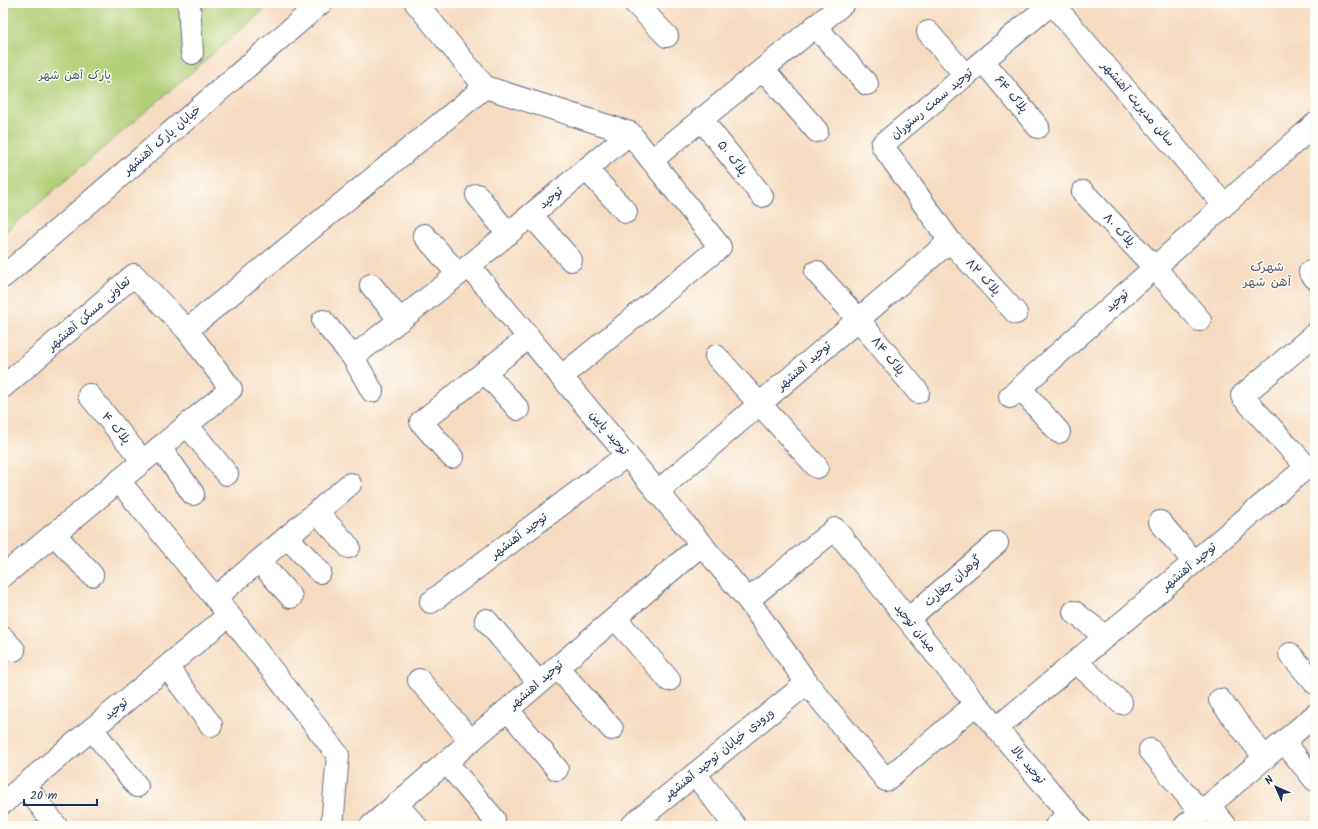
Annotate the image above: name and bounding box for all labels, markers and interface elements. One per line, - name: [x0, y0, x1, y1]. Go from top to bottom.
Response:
- street label: سالن مدیریت آهنشهر: [1096, 56, 1180, 151]
- street label: توحید سمت رستوران: [887, 64, 978, 144]
- park label: پارک آهن شهر: [38, 66, 111, 85]
- street label: پلاک ۶۴: [990, 71, 1032, 117]
- street label: خیابان پارک آهنشهر: [118, 101, 205, 180]
- street label: پلاک ۵۰: [712, 136, 752, 180]
- street label: توحید: [535, 182, 568, 214]
- street label: پلاک ۸۰: [1098, 209, 1140, 251]
- street label: پلاک ۸۲: [961, 254, 1005, 300]
- district label: شهرک آهن شهر: [1242, 257, 1292, 293]
- street label: تعاونی مسکن آهنشهر: [42, 272, 135, 356]
- street label: توحید: [1101, 285, 1134, 317]
- street label: پلاک ۸۴: [866, 332, 910, 380]
- street label: توحید آهنشهر: [772, 336, 836, 396]
- street label: توحید پایین: [585, 406, 634, 460]
- street label: پلاک ۴: [97, 408, 135, 448]
- street label: توحید آهنشهر: [486, 508, 552, 564]
- street label: توحید آهنشهر: [1156, 538, 1221, 597]
- street label: گوهران چغارت: [920, 551, 986, 611]
- street label: میدان توحید: [889, 599, 941, 657]
- street label: توحید اهنشهر: [504, 655, 568, 715]
- street label: توحید: [100, 693, 133, 725]
- street label: ورودی خیابان توحید آهنشهر: [659, 703, 778, 805]
- street label: توحید بالا: [1006, 742, 1050, 789]
- north arrow: [1256, 767, 1296, 807]
- text: N: [1261, 772, 1278, 789]
- scale bar: [24, 781, 97, 807]
- text: 20 m: [30, 786, 58, 805]

